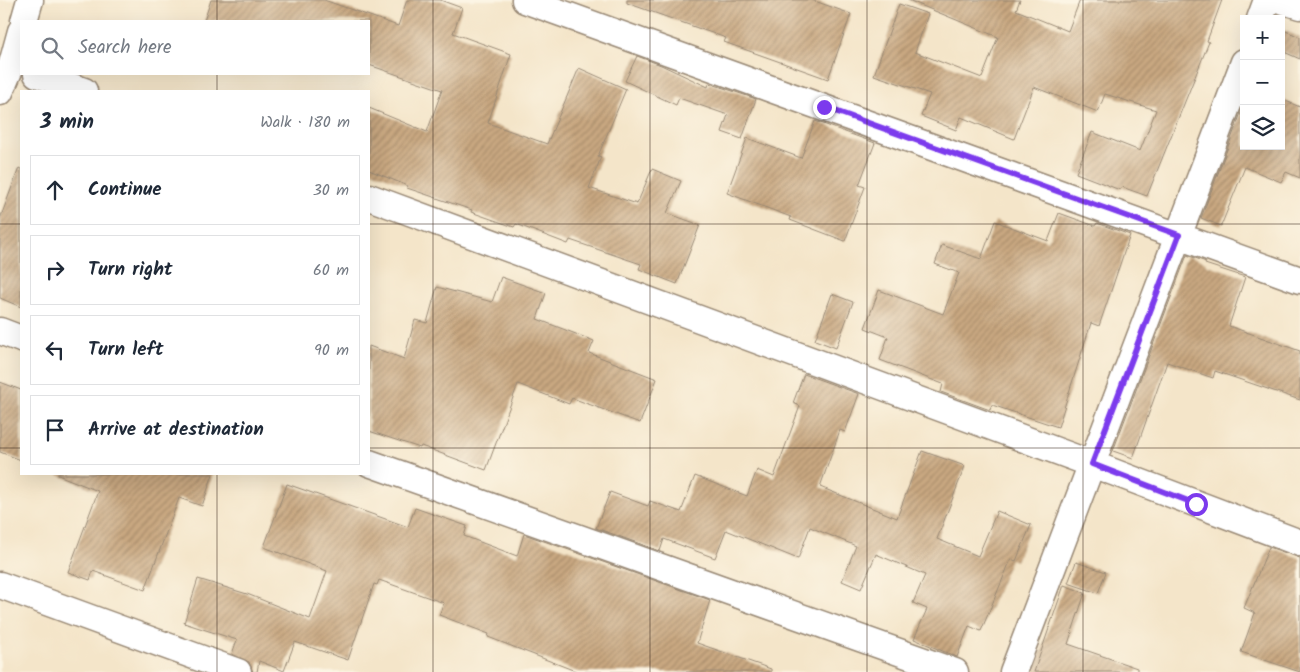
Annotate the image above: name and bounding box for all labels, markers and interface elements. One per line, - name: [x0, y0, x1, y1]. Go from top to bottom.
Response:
- map controls: [1240, 15, 1285, 150]
- button: +: [1240, 15, 1285, 60]
- search box: [20, 20, 370, 75]
- text: Search here: [78, 33, 172, 63]
- icon: search: [38, 34, 66, 62]
- button: −: [1240, 60, 1285, 105]
- route end: [813, 96, 836, 119]
- button: layers: [1240, 105, 1285, 150]
- text: 3 min: [40, 106, 94, 139]
- text: Walk · 180 m: [260, 110, 350, 135]
- text: Continue: [88, 175, 161, 205]
- icon: ahead: [41, 176, 69, 204]
- text: 30 m: [313, 178, 349, 203]
- text: Turn right: [88, 255, 173, 285]
- icon: right: [41, 256, 69, 284]
- text: 60 m: [313, 258, 349, 283]
- text: Turn left: [88, 335, 163, 365]
- icon: left: [41, 336, 69, 364]
- text: 90 m: [314, 338, 349, 363]
- text: Arrive at destination: [88, 415, 264, 445]
- icon: arrive: [41, 416, 69, 444]
- route start: [1185, 493, 1208, 516]

